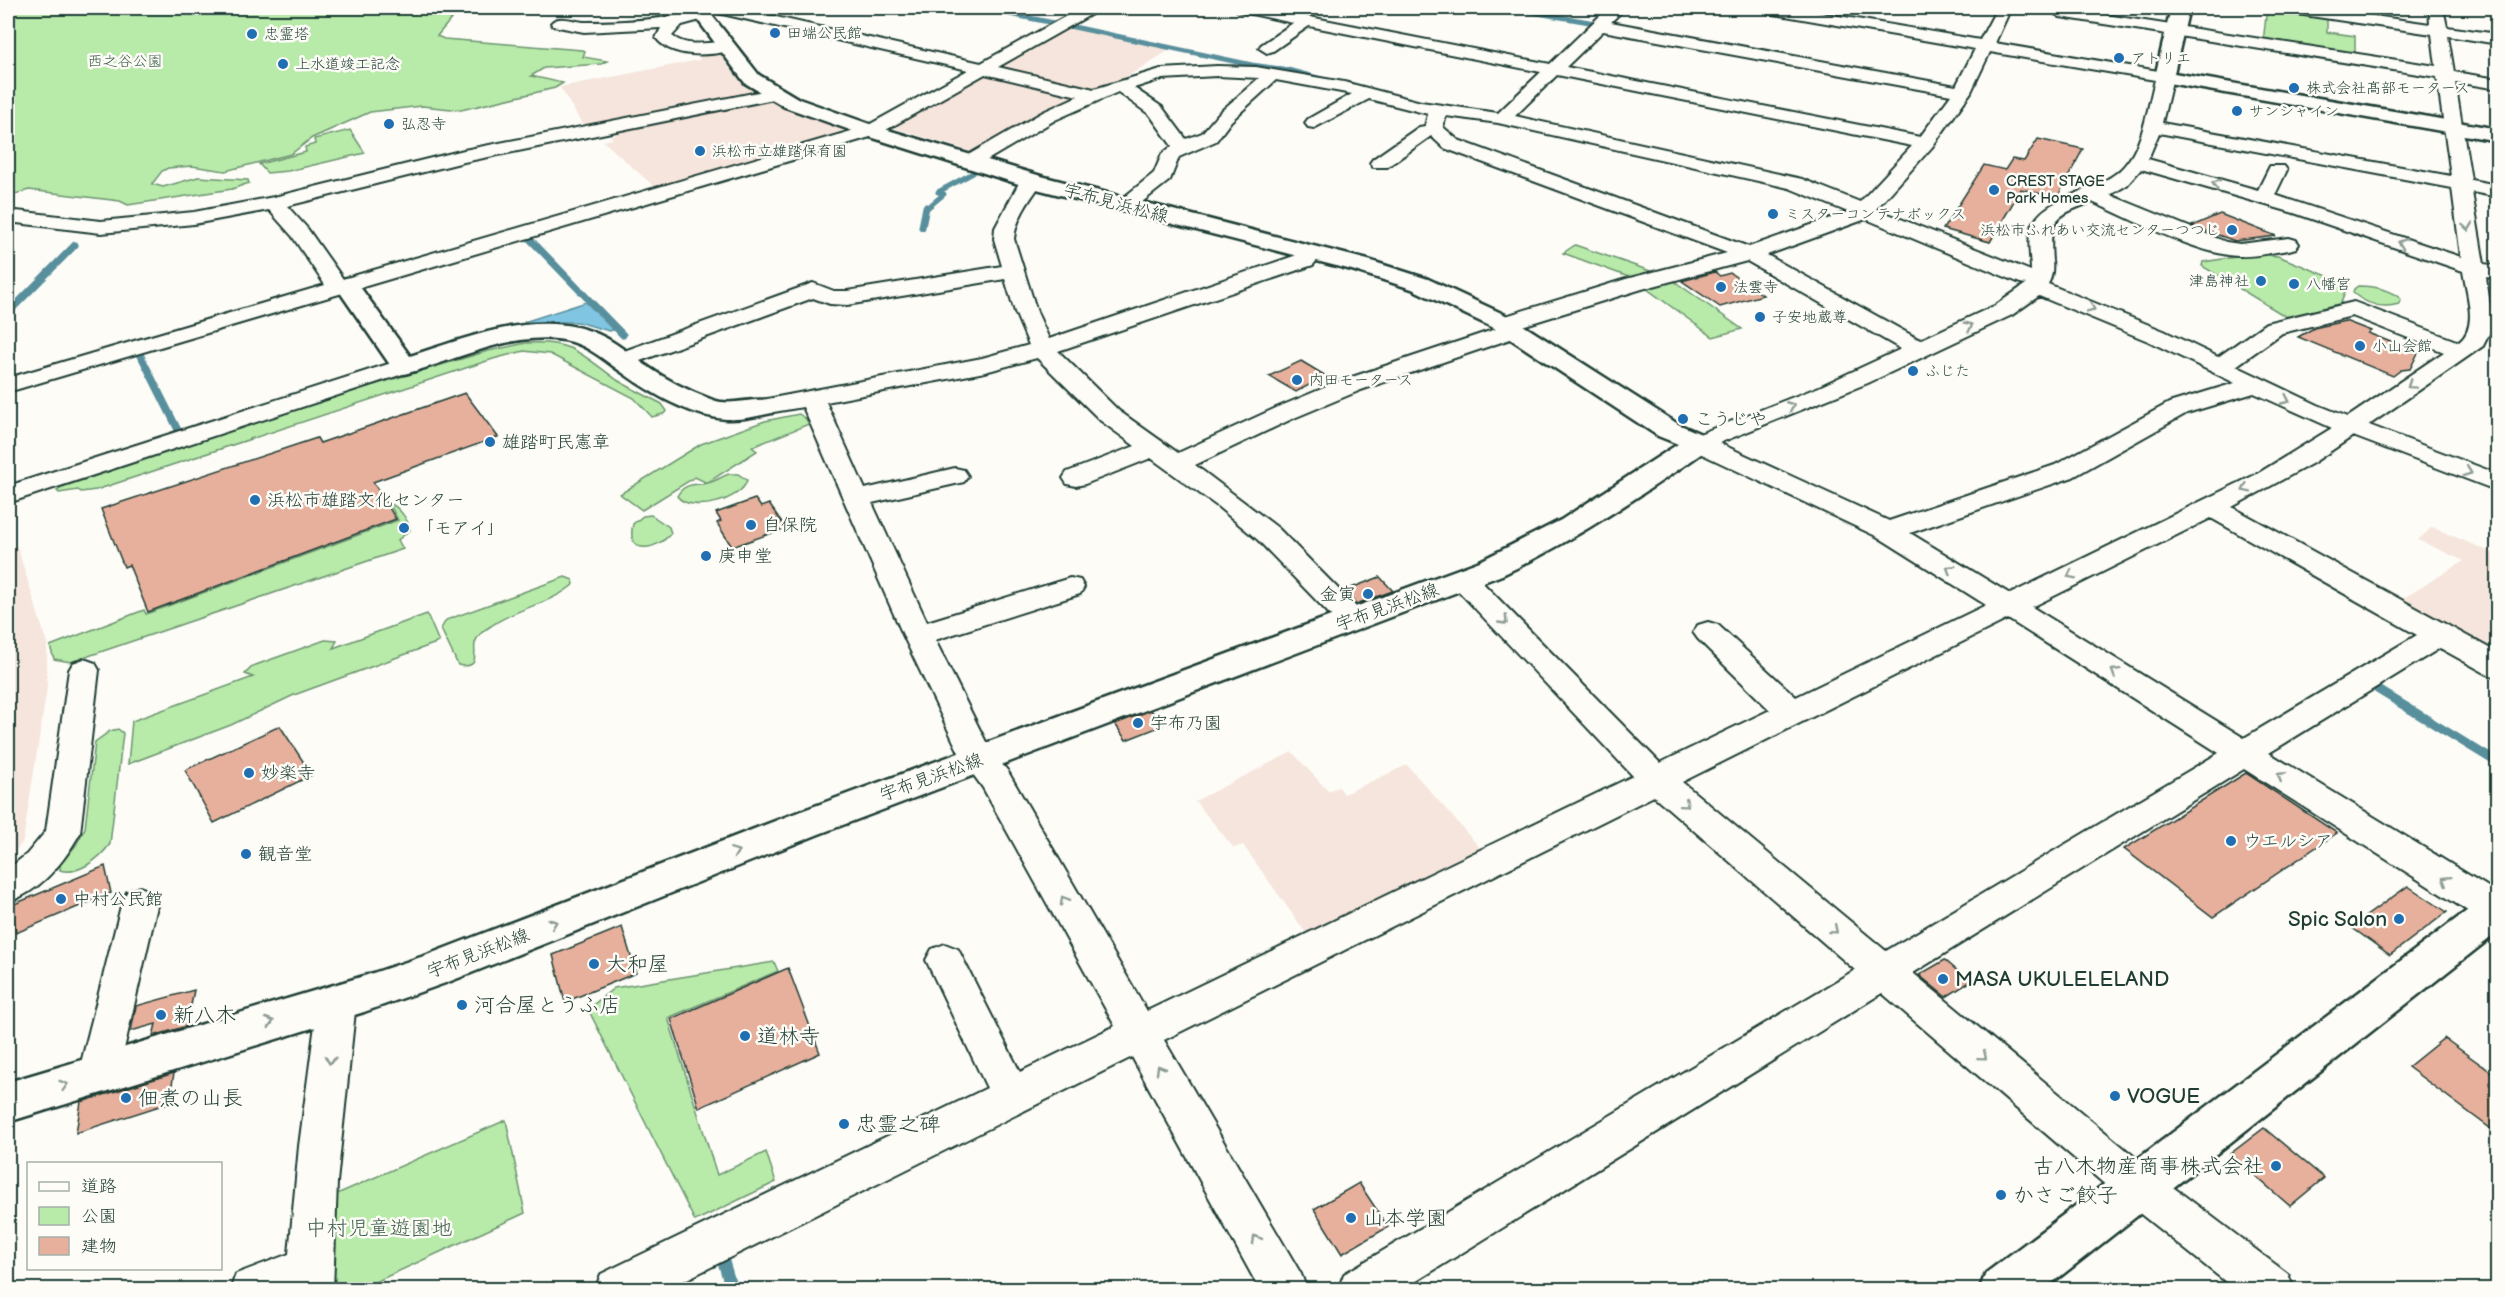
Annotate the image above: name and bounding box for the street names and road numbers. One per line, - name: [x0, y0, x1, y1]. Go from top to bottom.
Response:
- street label: 宇布見浜松線: [1061, 179, 1171, 228]
- street label: 宇布見浜松線: [1333, 579, 1442, 636]
- street label: 宇布見浜松線: [877, 749, 986, 806]
- street label: 宇布見浜松線: [424, 924, 532, 983]

